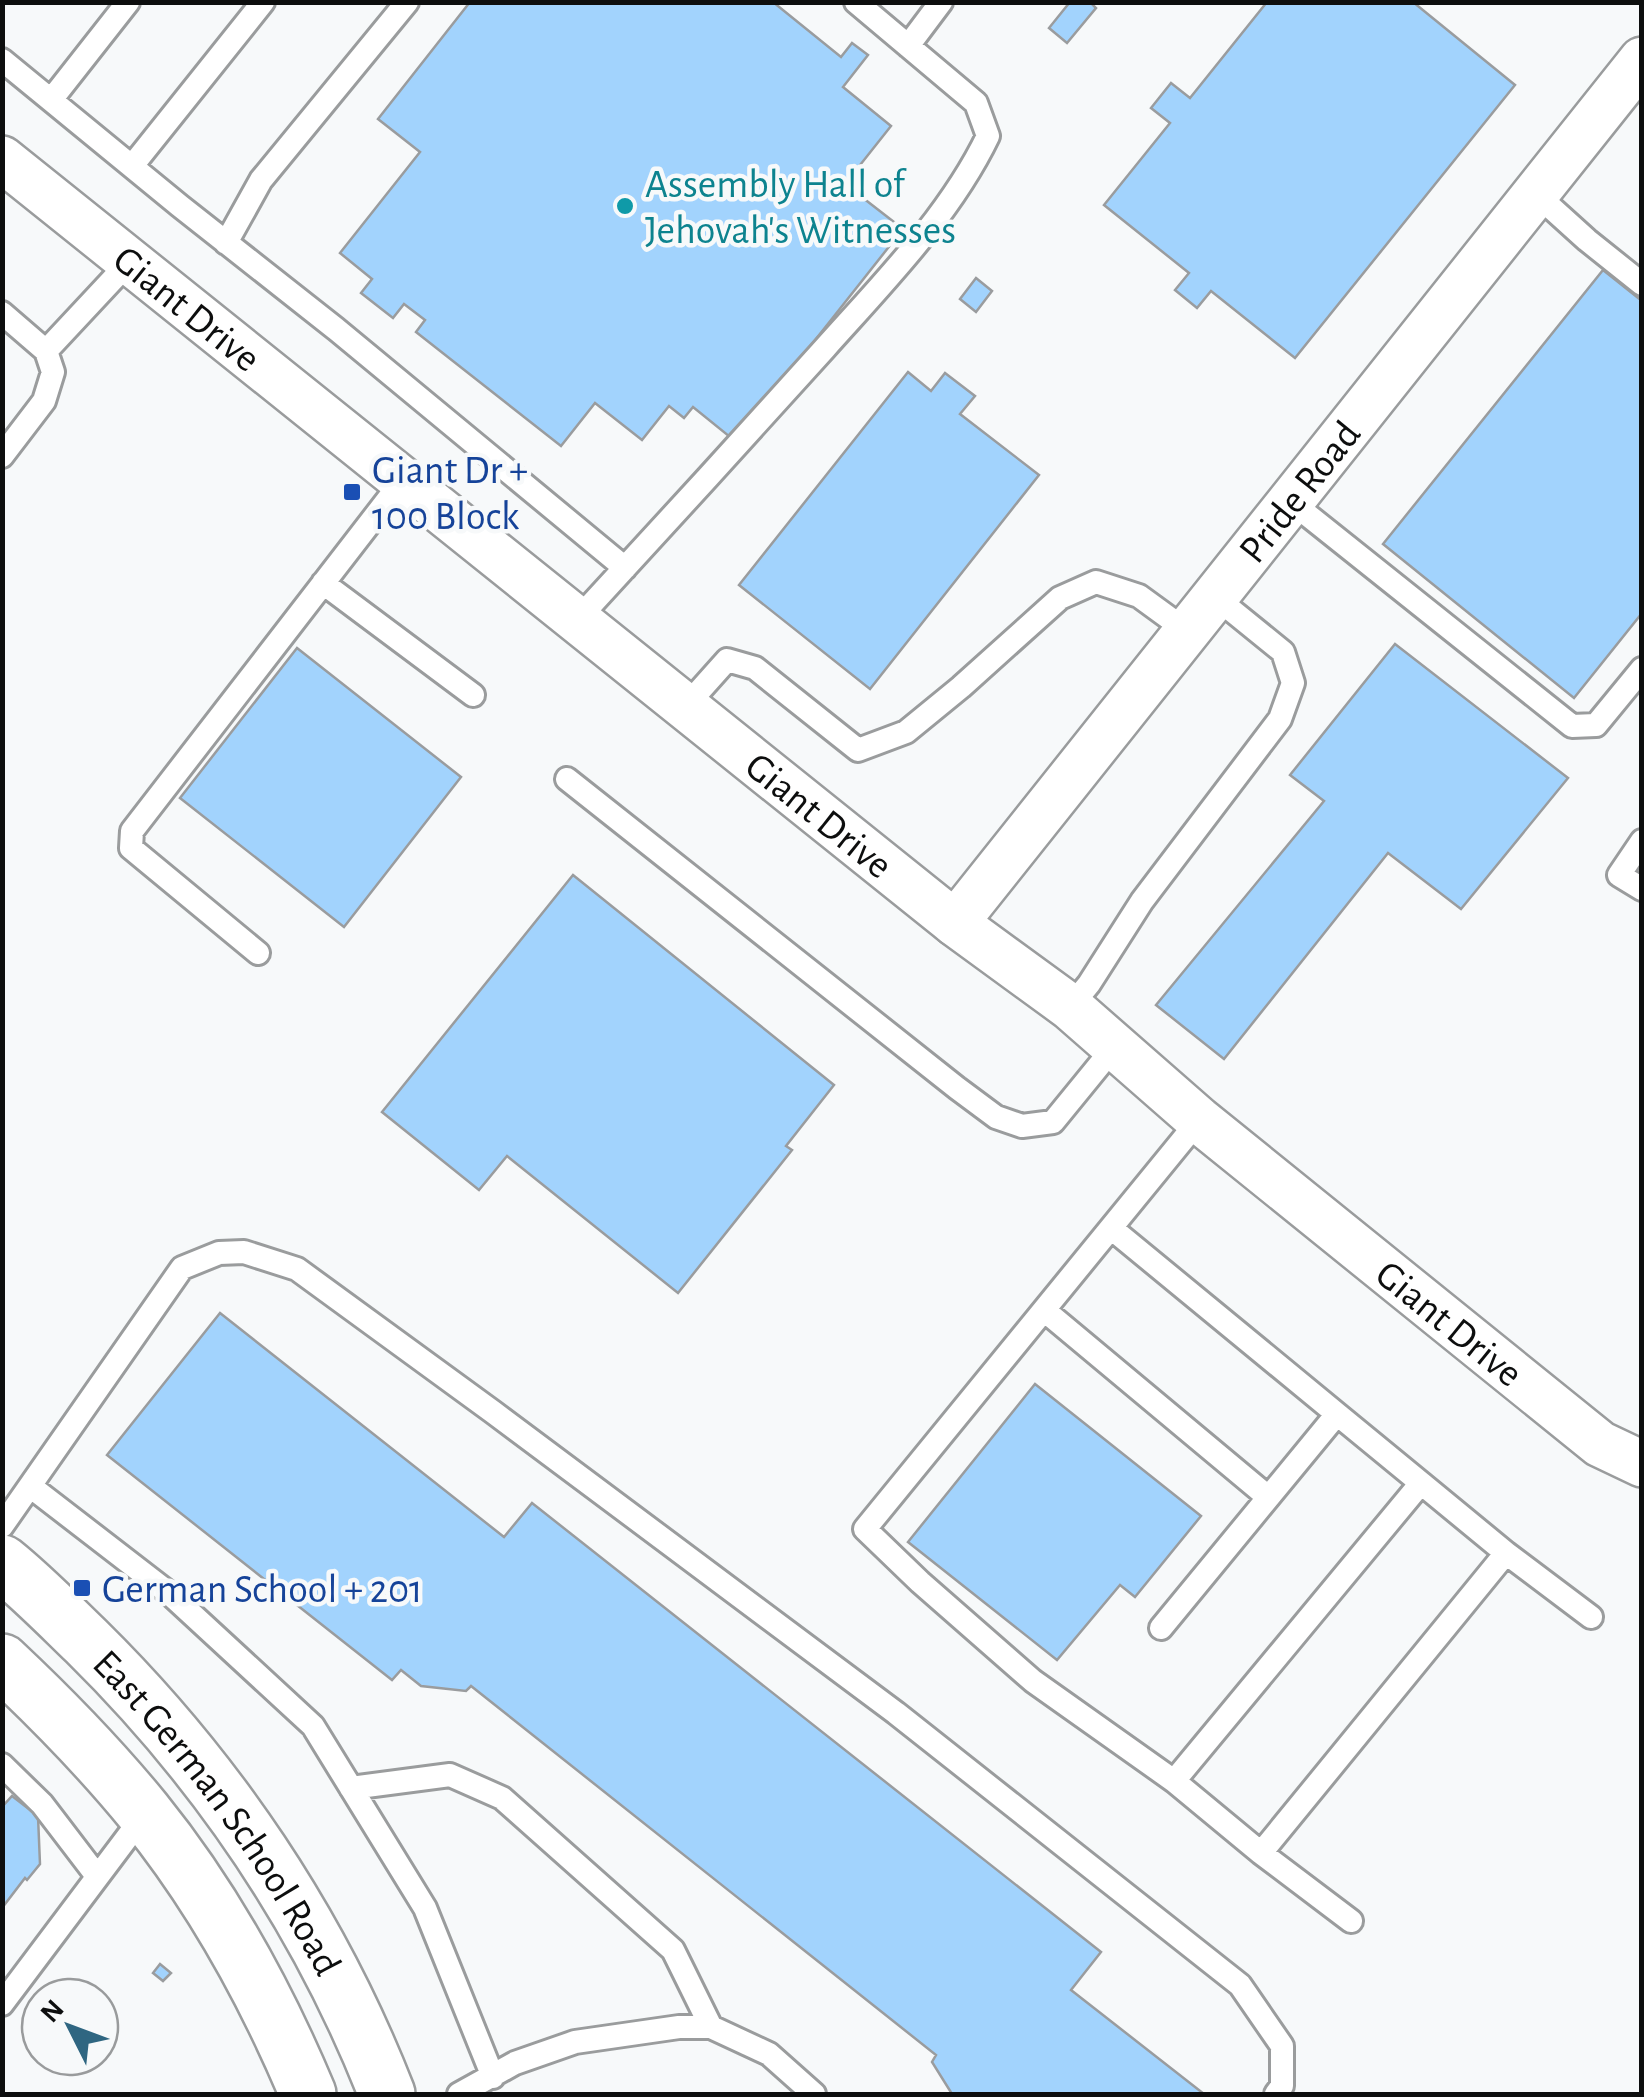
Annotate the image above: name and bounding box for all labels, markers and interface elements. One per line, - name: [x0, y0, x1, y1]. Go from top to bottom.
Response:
- place label: Assembly Hall of Jehovah's Witnesses: [645, 165, 956, 251]
- marker: Assembly Hall of Jehovah's Witnesses: [614, 195, 636, 217]
- street label: Giant Drive: [106, 239, 267, 380]
- street label: Pride Road: [1232, 414, 1368, 571]
- place label: Giant Dr + 100 Block: [372, 451, 528, 537]
- marker: Giant Dr + 100 Block: [341, 481, 363, 503]
- street label: Giant Drive: [738, 746, 899, 886]
- street label: Giant Drive: [1368, 1254, 1529, 1395]
- place label: German School + 201: [102, 1570, 423, 1610]
- marker: German School + 201: [71, 1577, 93, 1599]
- street label: East German School Road: [85, 1643, 347, 1982]
- north arrow: [20, 1977, 120, 2077]
- text: N: [36, 1995, 70, 2028]

